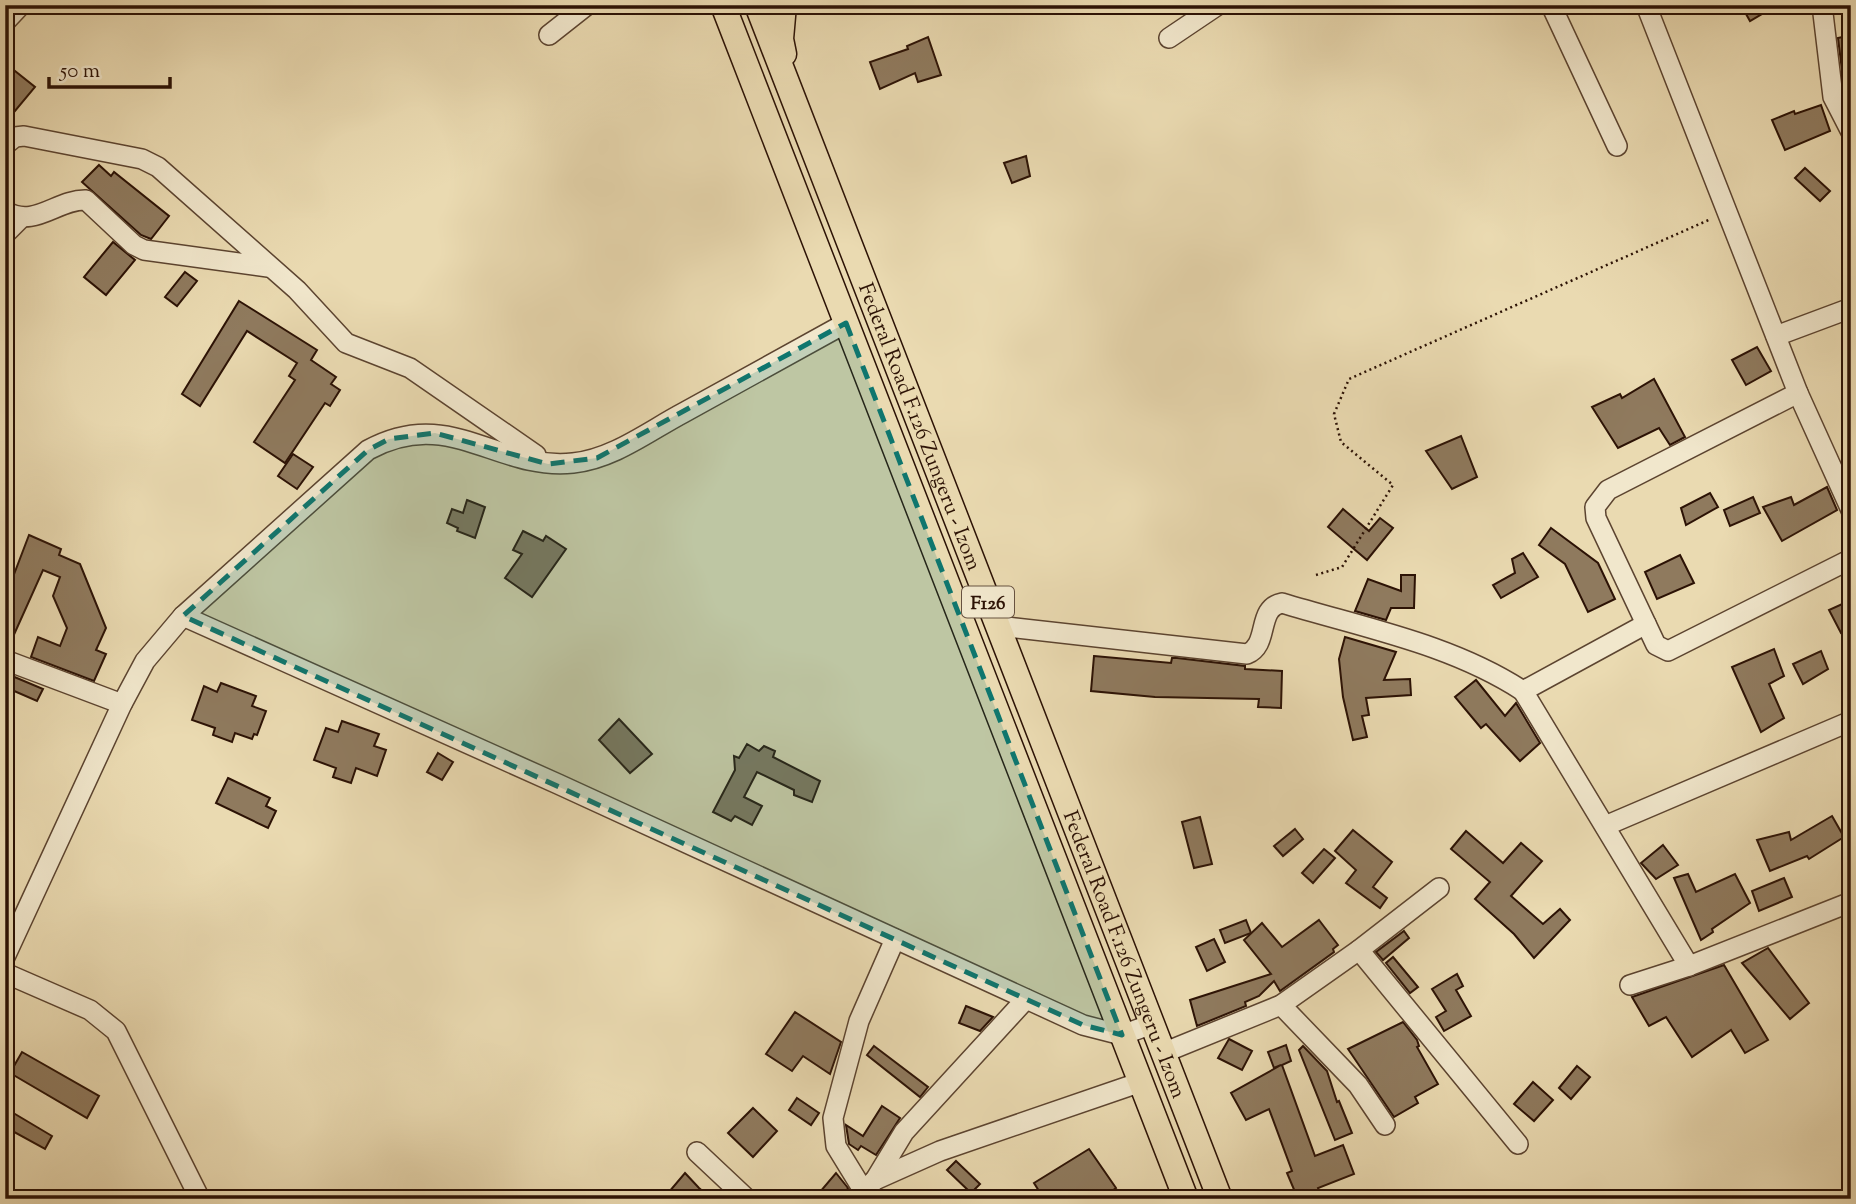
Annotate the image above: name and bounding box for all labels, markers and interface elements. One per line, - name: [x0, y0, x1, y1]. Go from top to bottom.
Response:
- scale bar: [49, 46, 170, 90]
- text: 50 m: [59, 57, 100, 87]
- street label: Federal Road F.126 Zungeru - Izom: [849, 279, 988, 575]
- road number: F126: [962, 586, 1014, 618]
- street label: Federal Road F.126 Zungeru - Izom: [1054, 807, 1193, 1103]

